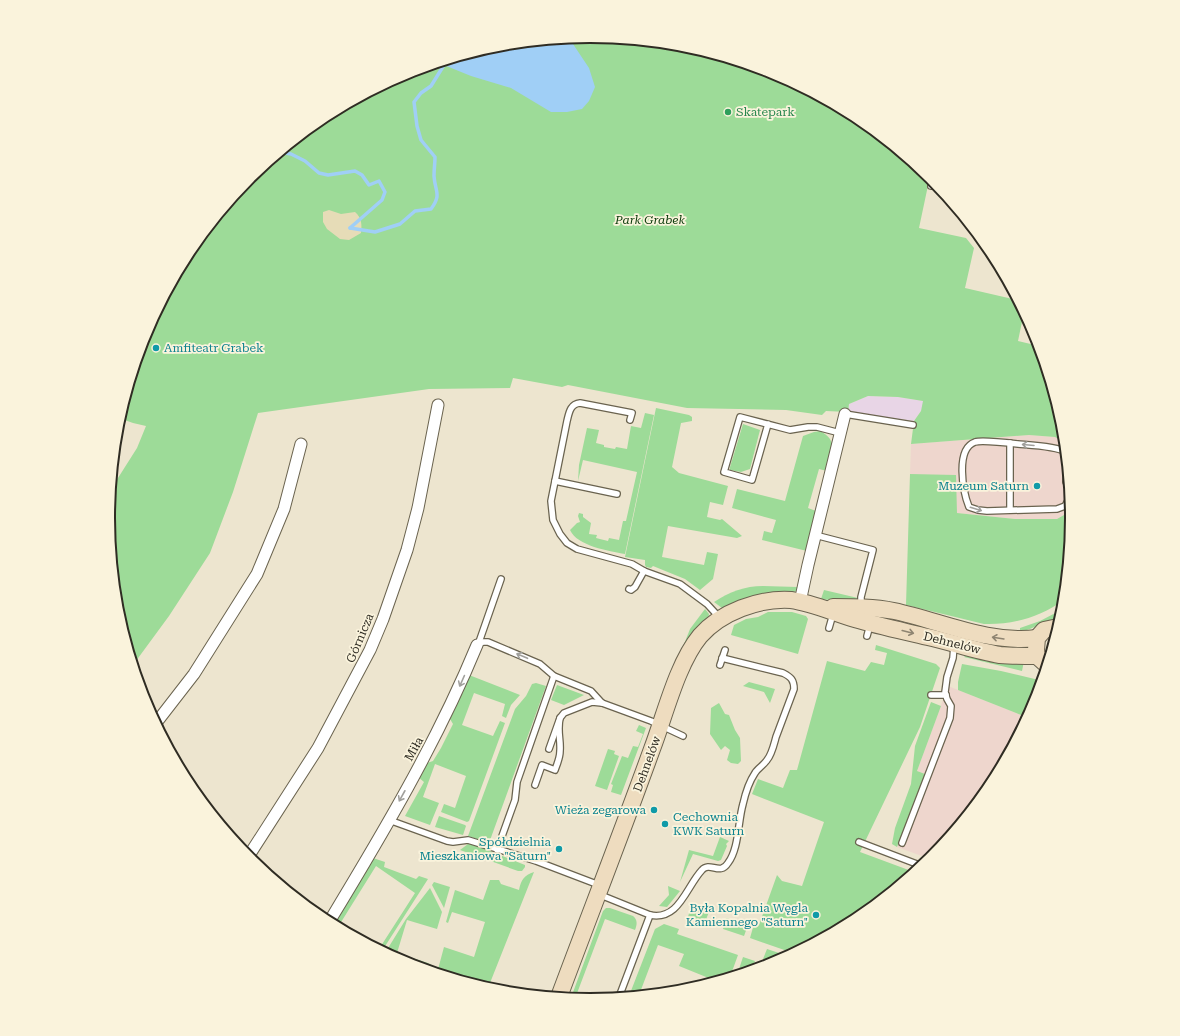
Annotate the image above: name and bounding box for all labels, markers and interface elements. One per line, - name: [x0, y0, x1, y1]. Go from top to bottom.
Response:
- place label: Skatepark: [736, 105, 795, 119]
- marker: Skatepark: [723, 107, 733, 117]
- park label: Park Grabek: [614, 213, 685, 227]
- place label: Amfiteatr Grabek: [164, 341, 264, 355]
- marker: Amfiteatr Grabek: [151, 343, 161, 353]
- one-way arrow: [1022, 441, 1035, 448]
- place label: Muzeum Saturn: [938, 479, 1029, 493]
- marker: Muzeum Saturn: [1032, 481, 1042, 491]
- one-way arrow: [969, 505, 981, 513]
- street label: Górnicza: [343, 611, 377, 665]
- one-way arrow: [901, 629, 914, 636]
- street label: Dehnelów: [922, 629, 982, 657]
- one-way arrow: [992, 634, 1005, 642]
- one-way arrow: [516, 652, 528, 659]
- one-way arrow: [458, 675, 465, 687]
- street label: Miła: [402, 734, 427, 764]
- street label: Dehnelów: [630, 734, 664, 794]
- one-way arrow: [398, 790, 406, 802]
- place label: Wieża zegarowa: [555, 803, 646, 817]
- marker: Wieża zegarowa: [649, 805, 659, 815]
- place label: Cechownia KWK Saturn: [673, 810, 744, 838]
- marker: Cechownia KWK Saturn: [660, 819, 670, 829]
- place label: Spółdzielnia Mieszkaniowa "Saturn": [419, 835, 551, 863]
- marker: Spółdzielnia Mieszkaniowa "Saturn": [554, 844, 564, 854]
- place label: Była Kopalnia Węgla Kamiennego "Saturn": [686, 901, 808, 929]
- marker: Była Kopalnia Węgla Kamiennego "Saturn": [811, 910, 821, 920]

